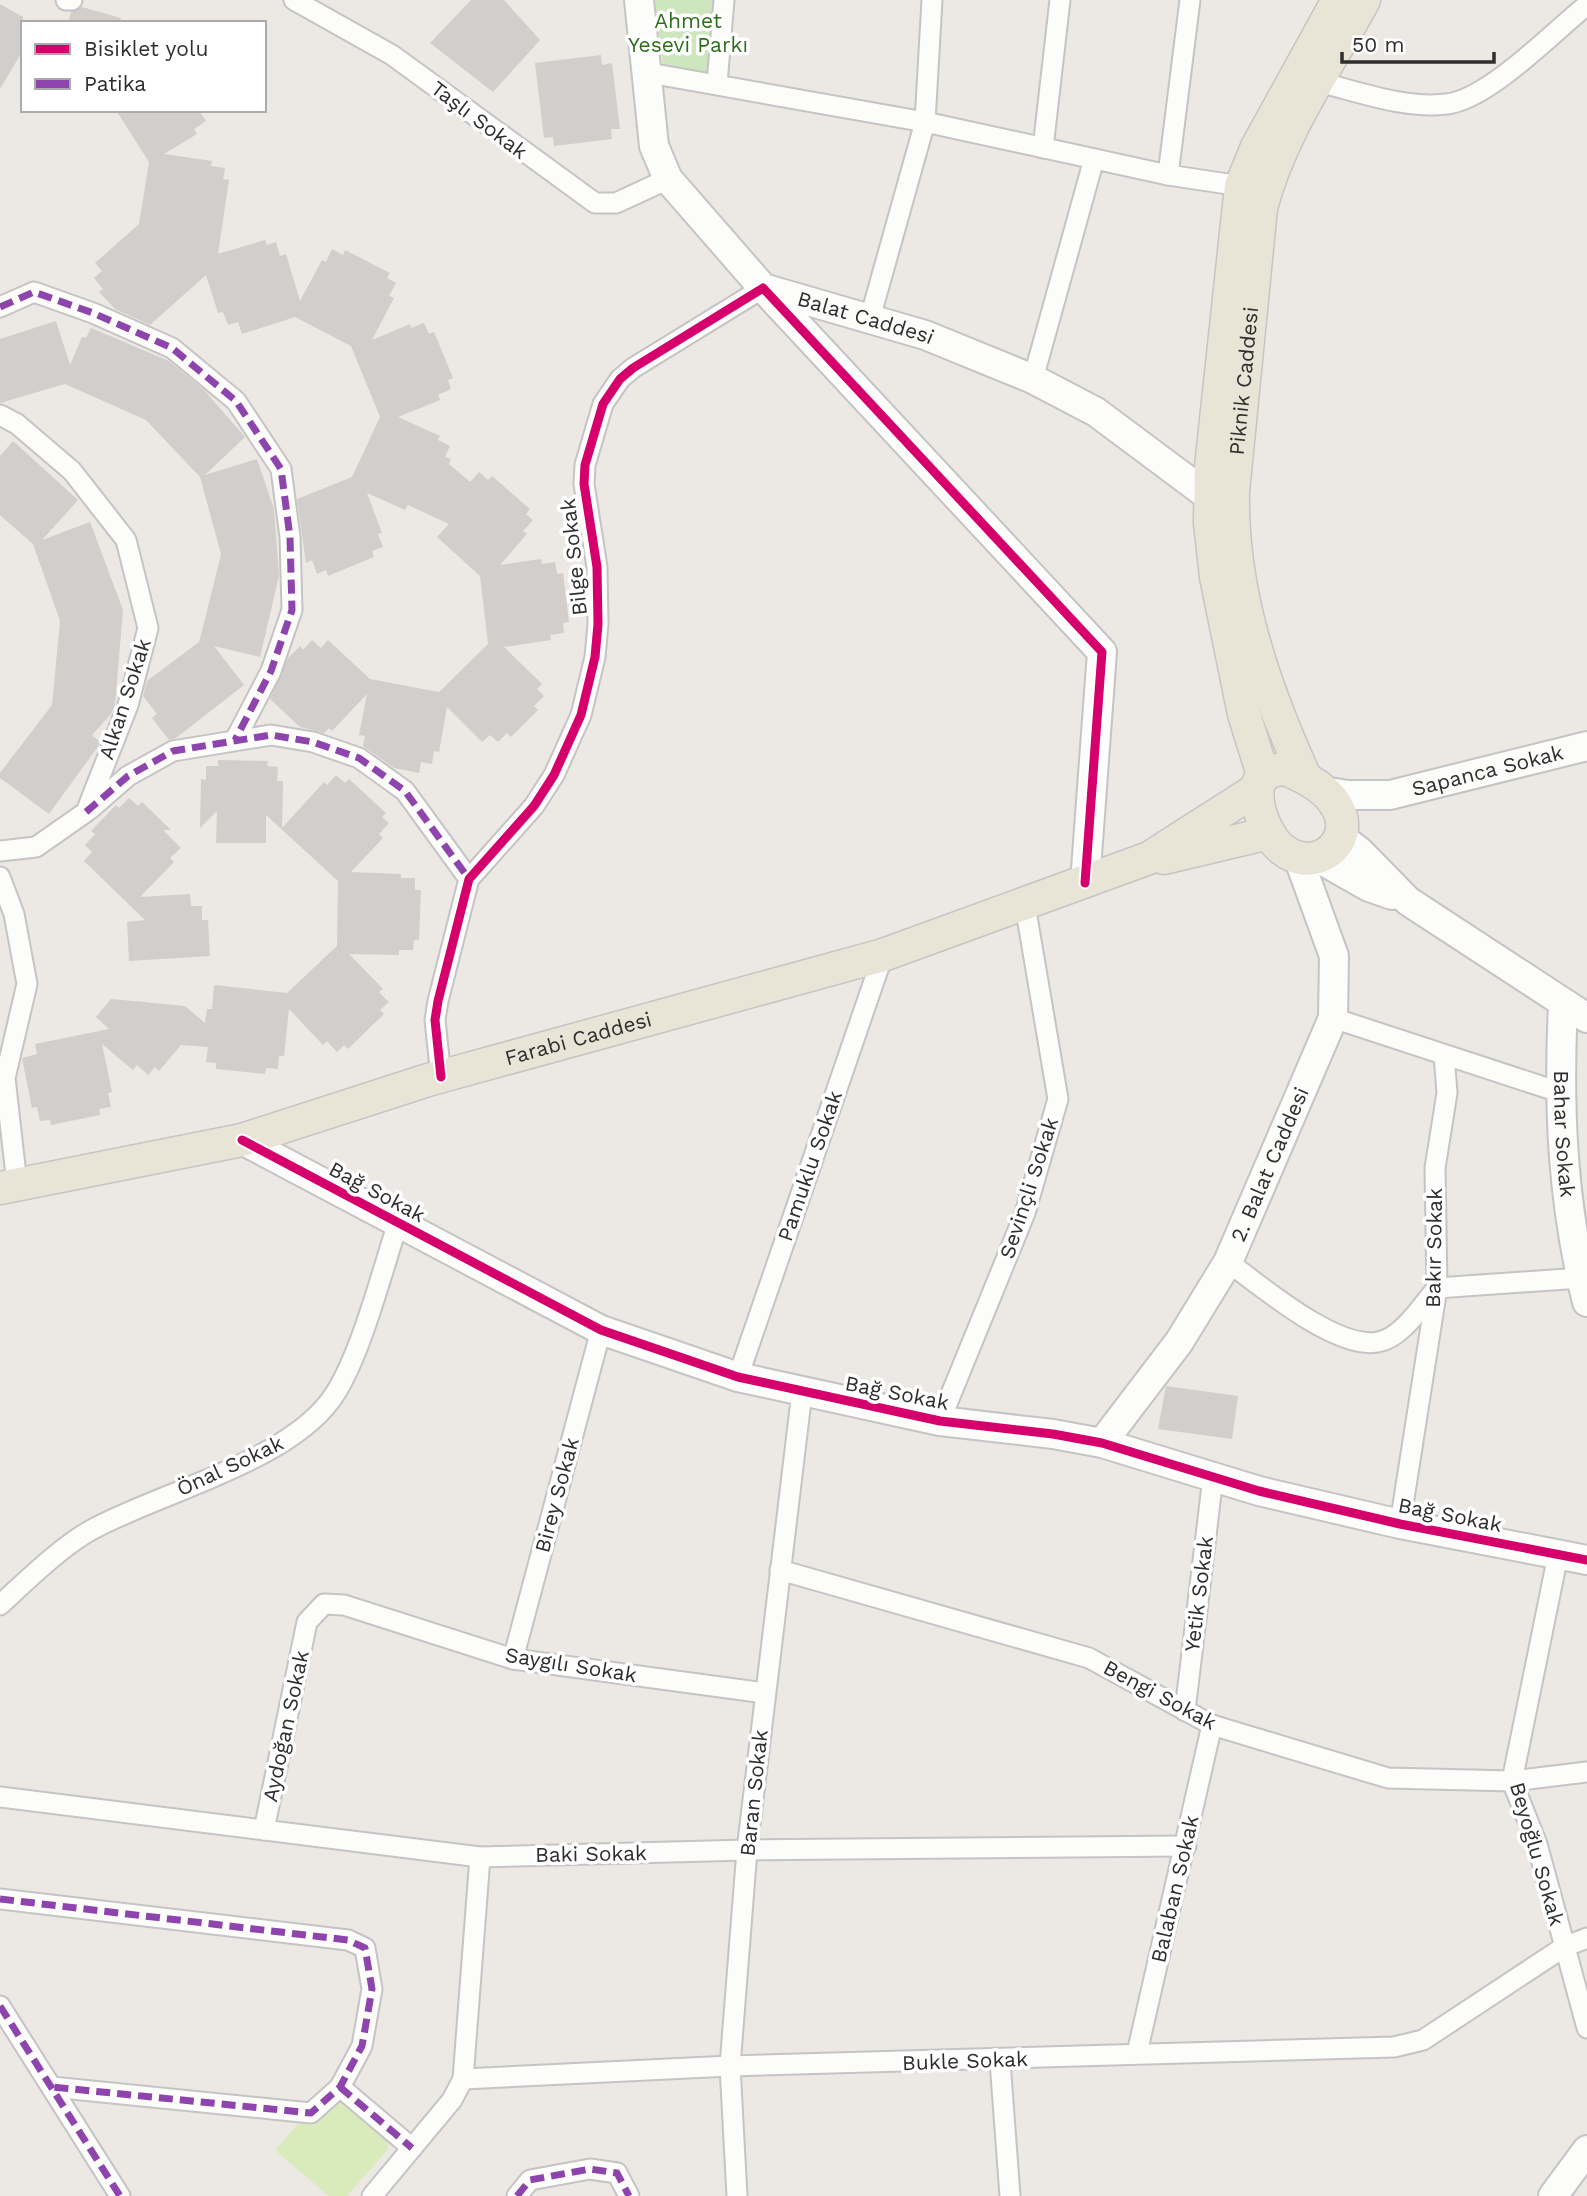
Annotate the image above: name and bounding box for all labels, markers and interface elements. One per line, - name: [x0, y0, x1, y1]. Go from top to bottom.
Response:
- park label: Ahmet Yesevi Parkı: [628, 8, 748, 57]
- legend: [21, 21, 266, 112]
- scale bar: [1342, 21, 1494, 65]
- text: 50 m: [1352, 32, 1404, 57]
- text: Bisiklet yolu: [84, 36, 208, 61]
- text: Patika: [84, 71, 146, 96]
- street label: Taşlı Sokak: [426, 75, 533, 164]
- street label: Balat Caddesi: [795, 286, 938, 349]
- street label: Piknik Caddesi: [1224, 306, 1263, 456]
- street label: Bilge Sokak: [555, 497, 592, 617]
- street label: Alkan Sokak: [93, 635, 156, 762]
- street label: Sapanca Sokak: [1409, 739, 1566, 801]
- street label: Farabi Caddesi: [502, 1006, 654, 1070]
- street label: Bahar Sokak: [1549, 1070, 1581, 1199]
- street label: 2. Balat Caddesi: [1225, 1083, 1314, 1245]
- street label: Pamuklu Sokak: [772, 1087, 847, 1244]
- street label: Sevinçli Sokak: [994, 1114, 1063, 1262]
- street label: Bağ Sokak: [325, 1156, 430, 1227]
- street label: Bakır Sokak: [1420, 1188, 1447, 1308]
- street label: Bağ Sokak: [843, 1370, 951, 1415]
- street label: Önal Sokak: [172, 1430, 287, 1501]
- street label: Birey Sokak: [529, 1434, 584, 1555]
- street label: Bağ Sokak: [1396, 1492, 1504, 1537]
- street label: Yetik Sokak: [1179, 1534, 1218, 1653]
- street label: Saygılı Sokak: [504, 1642, 639, 1687]
- street label: Aydoğan Sokak: [257, 1648, 314, 1804]
- street label: Bengi Sokak: [1099, 1654, 1221, 1735]
- street label: Baran Sokak: [734, 1728, 773, 1858]
- street label: Beyoğlu Sokak: [1505, 1779, 1570, 1929]
- street label: Balaban Sokak: [1145, 1813, 1204, 1965]
- street label: Baki Sokak: [535, 1840, 647, 1867]
- street label: Bukle Sokak: [902, 2046, 1028, 2075]

